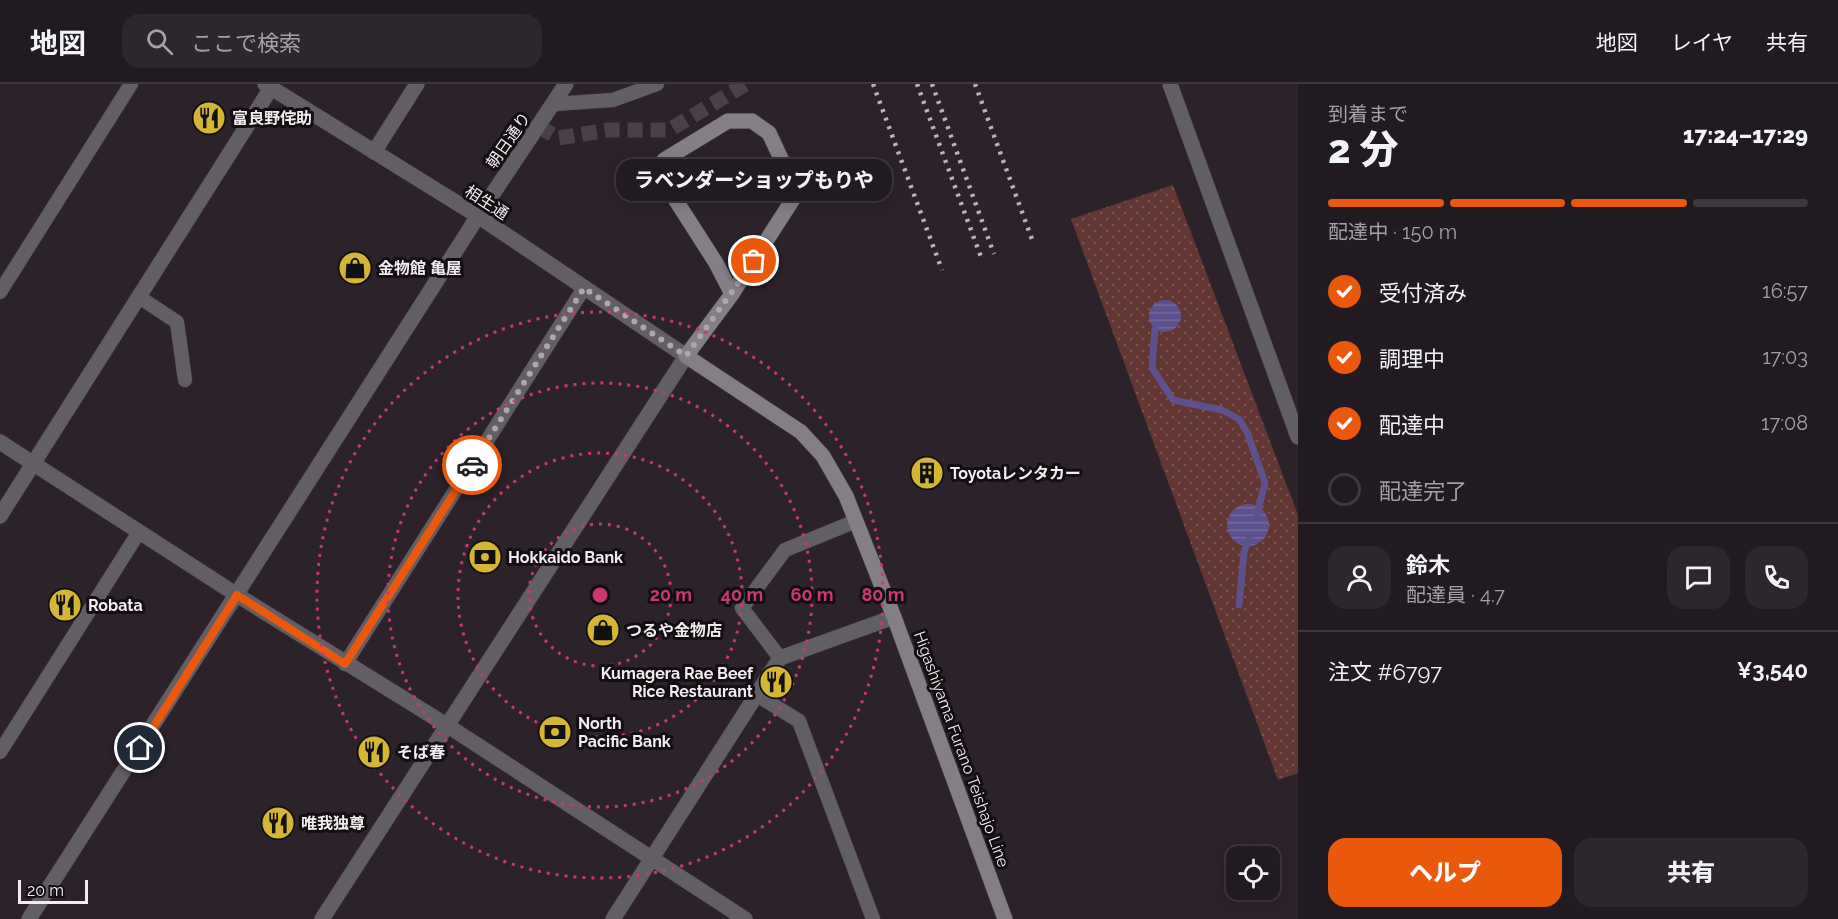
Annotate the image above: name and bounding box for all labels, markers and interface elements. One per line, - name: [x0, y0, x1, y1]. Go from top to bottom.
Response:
- search box: [122, 14, 542, 68]
- icon: search: [143, 25, 176, 58]
- text: 地図: [30, 27, 86, 60]
- text: ここで検索: [191, 30, 301, 56]
- text: 地図: [1596, 30, 1638, 55]
- text: レイヤ: [1671, 30, 1733, 55]
- text: 共有: [1766, 30, 1808, 55]
- restaurant icon: 富良野侘助: [191, 100, 227, 136]
- text: 到着まで: [1328, 102, 1408, 126]
- place label: 富良野侘助: [232, 109, 312, 128]
- street label: 朝日通り: [482, 109, 535, 172]
- text: 17:24–17:29: [1683, 122, 1808, 148]
- text: 2 分: [1328, 126, 1399, 172]
- callout: ラベンダーショップもりや: [616, 159, 892, 201]
- text: ラベンダーショップもりや: [634, 168, 874, 192]
- street label: 相生通: [461, 181, 512, 223]
- text: 配達中 · 150 m: [1328, 220, 1457, 244]
- pin: [728, 235, 779, 286]
- icon: bag: [737, 244, 770, 277]
- shop icon: 金物館 亀屋: [337, 250, 373, 286]
- place label: 金物館 亀屋: [378, 259, 462, 278]
- icon: check: [1328, 275, 1361, 308]
- text: 16:57: [1762, 279, 1808, 303]
- text: 受付済み: [1379, 280, 1467, 306]
- icon: check: [1328, 341, 1361, 374]
- text: 17:03: [1762, 345, 1808, 369]
- text: 調理中: [1379, 346, 1445, 372]
- icon: check: [1328, 407, 1361, 440]
- text: 17:08: [1761, 411, 1808, 435]
- text: 配達中: [1379, 412, 1445, 438]
- courier: [442, 435, 502, 495]
- icon: car: [456, 449, 489, 482]
- building icon: Toyotaレンタカー: [909, 455, 945, 491]
- place label: Toyotaレンタカー: [950, 464, 1081, 483]
- text: 配達完了: [1379, 478, 1467, 504]
- bank icon: Hokkaido Bank: [467, 539, 503, 575]
- button: person: [1328, 546, 1391, 609]
- button: chat: [1667, 546, 1730, 609]
- button: phone: [1745, 546, 1808, 609]
- place label: Hokkaido Bank: [508, 548, 623, 567]
- text: 鈴木: [1406, 552, 1450, 578]
- text: 配達員 · 4.7: [1406, 583, 1505, 607]
- text: 20 m: [650, 584, 692, 605]
- text: 40 m: [721, 584, 763, 605]
- text: 60 m: [790, 584, 834, 605]
- text: 80 m: [861, 584, 905, 605]
- centre of rings: [590, 585, 610, 605]
- restaurant icon: Robata: [47, 587, 83, 623]
- place label: Robata: [88, 596, 143, 615]
- shop icon: つるや金物店: [585, 612, 621, 648]
- place label: つるや金物店: [626, 621, 722, 640]
- street label: Higashiyama Furano Teishajo Line: [910, 629, 1013, 870]
- text: ¥3,540: [1737, 657, 1808, 683]
- text: 注文 #6797: [1328, 659, 1442, 685]
- place label: Kumagera Rae Beef Rice Restaurant: [601, 664, 754, 701]
- restaurant icon: Kumagera Rae Beef Rice Restaurant: [758, 664, 794, 700]
- bank icon: North Pacific Bank: [537, 714, 573, 750]
- place label: North Pacific Bank: [578, 714, 671, 751]
- pin: [114, 722, 165, 773]
- icon: home: [123, 731, 156, 764]
- restaurant icon: そば春: [356, 734, 392, 770]
- place label: そば春: [397, 743, 445, 762]
- restaurant icon: 唯我独尊: [260, 805, 296, 841]
- place label: 唯我独尊: [301, 814, 365, 833]
- button: ヘルプ: [1328, 838, 1562, 907]
- button: 共有: [1574, 838, 1808, 907]
- map controls: [1226, 846, 1280, 900]
- button: locate: [1226, 846, 1280, 900]
- scale bar: [18, 877, 88, 904]
- text: 20 m: [27, 881, 64, 900]

